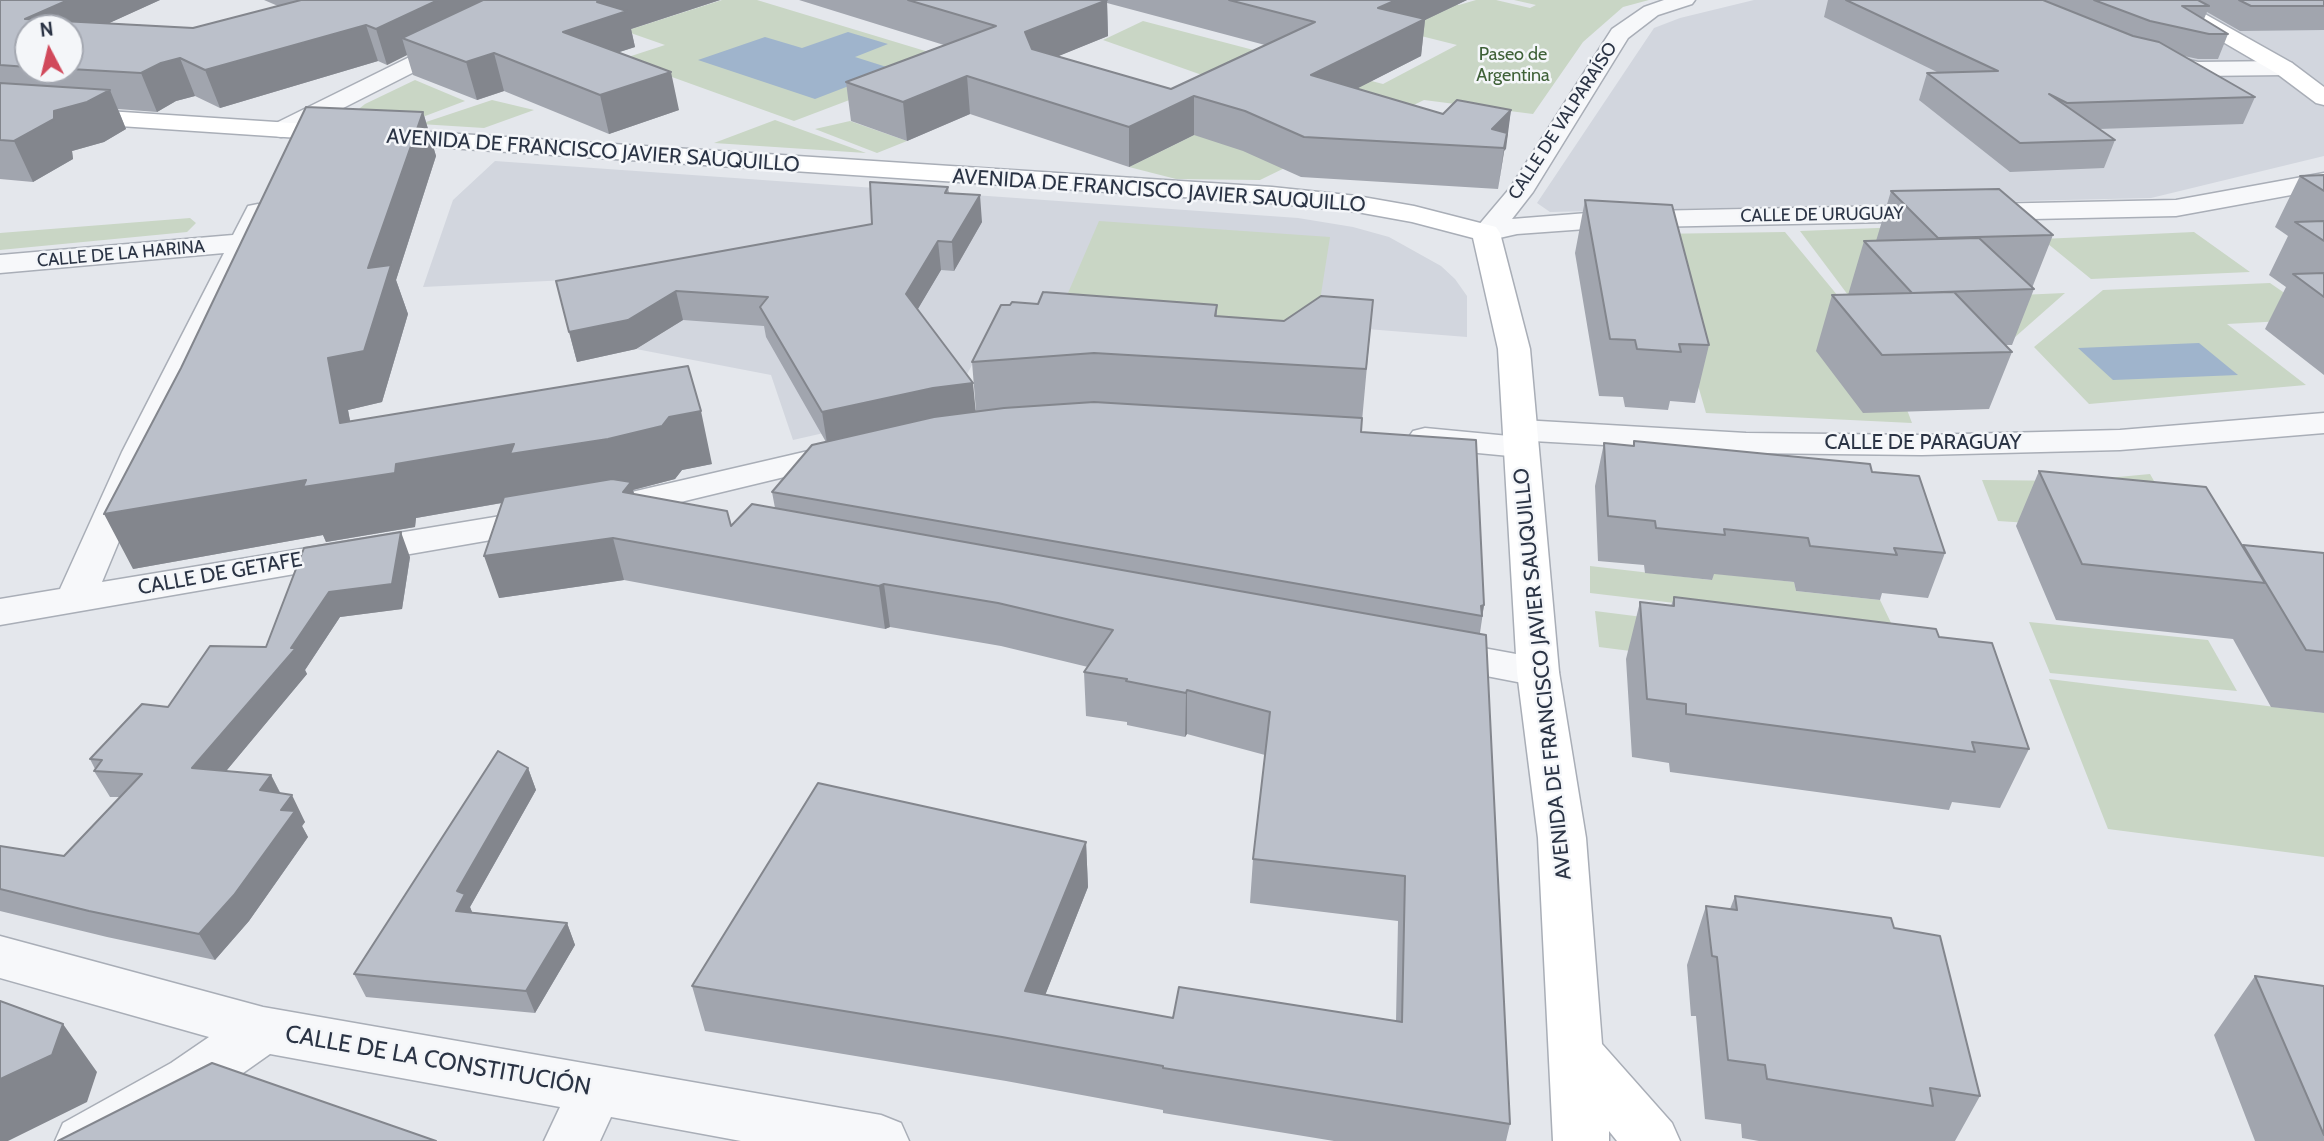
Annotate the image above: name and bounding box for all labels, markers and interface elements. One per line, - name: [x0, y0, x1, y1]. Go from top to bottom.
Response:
- north arrow: [14, 14, 84, 84]
- text: N: [39, 17, 55, 42]
- street label: CALLE DE VALPARAÍSO: [1504, 38, 1622, 204]
- park label: Paseo de Argentina: [1476, 44, 1550, 86]
- street label: AVENIDA DE FRANCISCO JAVIER SAUQUILLO: [386, 124, 800, 178]
- street label: AVENIDA DE FRANCISCO JAVIER SAUQUILLO: [952, 164, 1366, 218]
- street label: CALLE DE URUGUAY: [1740, 203, 1904, 227]
- street label: CALLE DE LA HARINA: [36, 236, 206, 272]
- street label: CALLE DE PARAGUAY: [1825, 430, 2021, 456]
- street label: AVENIDA DE FRANCISCO JAVIER SAUQUILLO: [1509, 467, 1577, 881]
- street label: CALLE DE GETAFE: [136, 547, 304, 601]
- street label: CALLE DE LA CONSTITUCIÓN: [283, 1020, 593, 1102]

